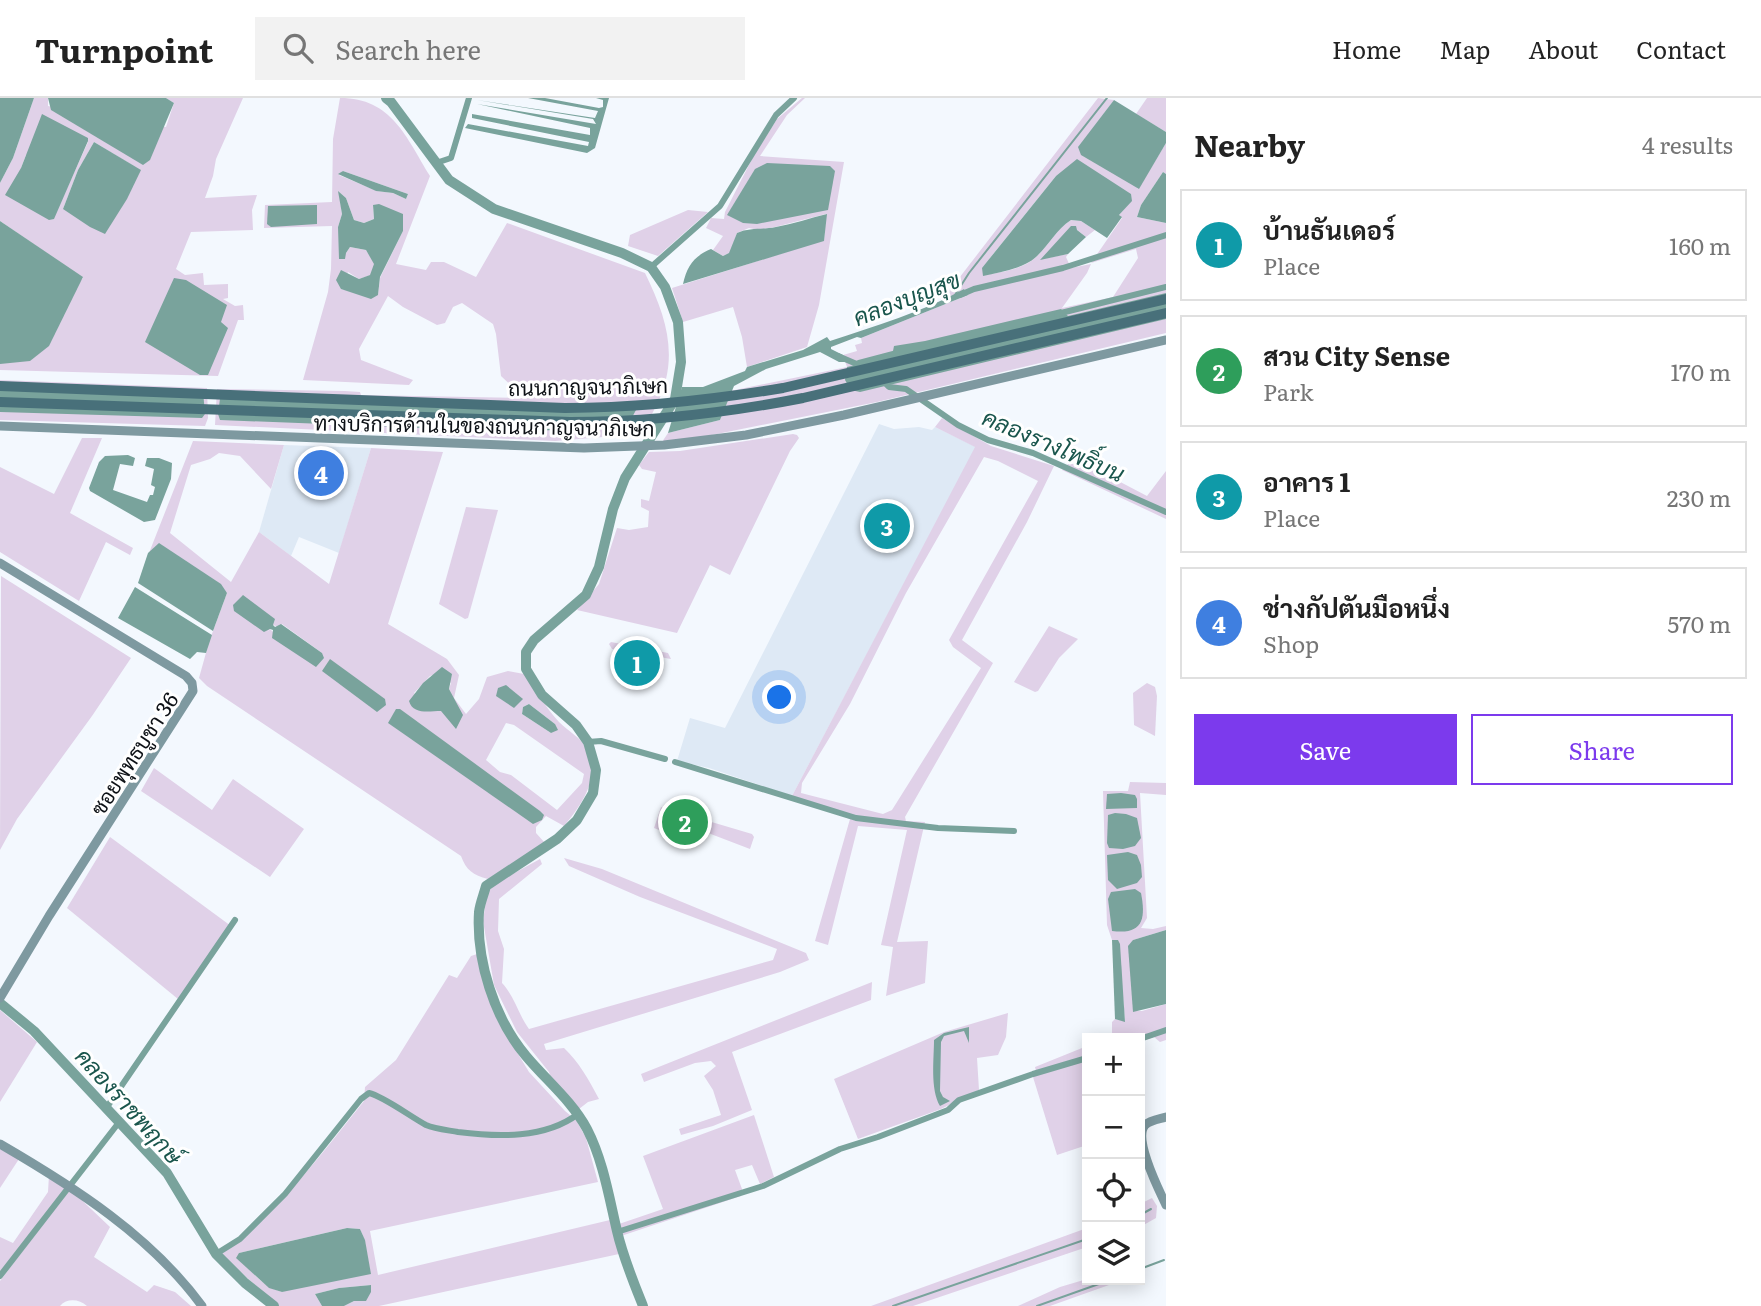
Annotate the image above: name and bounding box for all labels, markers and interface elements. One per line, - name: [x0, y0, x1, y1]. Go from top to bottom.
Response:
- search box: [255, 17, 745, 80]
- text: Turnpoint: [35, 24, 213, 73]
- icon: search: [279, 29, 317, 67]
- text: Search here: [335, 29, 481, 68]
- text: Home: [1332, 31, 1401, 66]
- text: Map: [1439, 31, 1490, 66]
- text: About: [1528, 31, 1598, 66]
- text: Contact: [1636, 31, 1726, 66]
- text: Nearby: [1194, 122, 1305, 166]
- text: 4 results: [1642, 127, 1733, 161]
- text: บ้านธันเดอร์: [1263, 209, 1395, 248]
- text: 1: [1214, 228, 1224, 262]
- text: 160 m: [1669, 228, 1731, 262]
- text: Place: [1263, 248, 1320, 282]
- water label: คลองบุญสุข: [848, 261, 965, 334]
- text: สวน City Sense: [1263, 335, 1450, 374]
- text: 2: [1213, 354, 1225, 388]
- text: 170 m: [1670, 354, 1731, 388]
- street label: ถนนกาญจนาภิเษก: [508, 368, 668, 402]
- text: Park: [1263, 374, 1313, 408]
- water label: คลองรางโพธิ์บน: [978, 396, 1132, 489]
- street label: ทางบริการด้านในของถนนกาญจนาภิเษก: [313, 406, 655, 442]
- pin: 4: [298, 447, 344, 499]
- text: อาคาร 1: [1263, 461, 1350, 500]
- text: 3: [1213, 480, 1225, 514]
- text: 230 m: [1667, 480, 1731, 514]
- pin: 3: [864, 500, 910, 552]
- text: Place: [1263, 500, 1320, 534]
- text: ช่างกัปตันมือหนึ่ง: [1263, 587, 1450, 626]
- text: 4: [1212, 606, 1226, 640]
- text: 570 m: [1668, 606, 1731, 640]
- text: Shop: [1263, 626, 1319, 660]
- pin: 1: [614, 637, 660, 689]
- your location: [762, 680, 796, 714]
- street label: ซอยพุทธบูชา 36: [82, 685, 186, 822]
- button: Save: [1194, 714, 1457, 785]
- button: Share: [1471, 714, 1733, 785]
- pin: 2: [662, 796, 708, 848]
- map controls: [1082, 1033, 1145, 1285]
- button: +: [1082, 1033, 1145, 1096]
- water label: คลองราชพฤกษ์: [68, 1039, 193, 1173]
- button: −: [1082, 1096, 1145, 1159]
- button: locate: [1082, 1159, 1145, 1222]
- button: layers: [1082, 1222, 1145, 1285]

